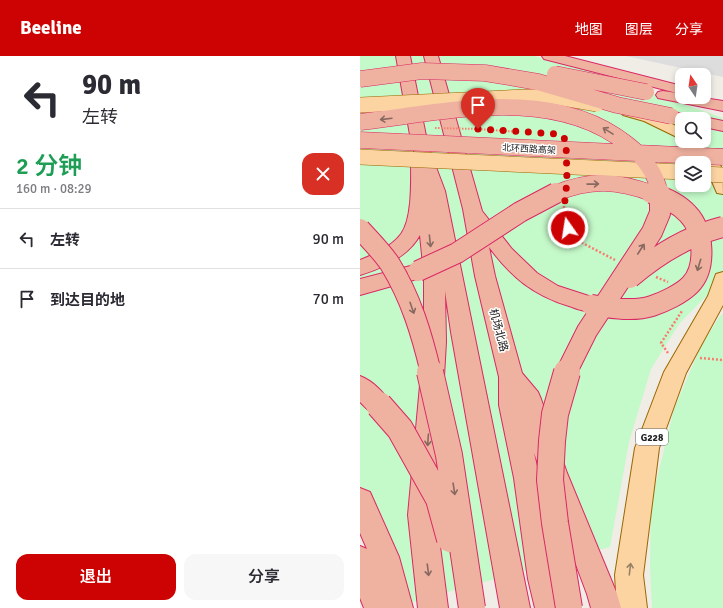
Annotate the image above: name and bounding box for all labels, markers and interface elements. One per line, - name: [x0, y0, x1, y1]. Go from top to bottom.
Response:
- text: Beeline: [20, 16, 82, 40]
- text: 地图: [575, 21, 603, 38]
- text: 图层: [625, 21, 653, 38]
- text: 分享: [675, 21, 703, 38]
- text: 90 m: [82, 68, 141, 102]
- north arrow: [675, 68, 711, 104]
- map controls: [675, 68, 711, 192]
- icon: left: [16, 72, 68, 124]
- pin: [461, 88, 495, 129]
- icon: arrive: [467, 94, 489, 116]
- text: 左转: [82, 106, 118, 128]
- button: search: [675, 112, 711, 148]
- one-way arrow: [380, 115, 393, 123]
- one-way arrow: [603, 127, 614, 135]
- street label: 北环西路高架: [502, 143, 556, 156]
- text: 2 分钟: [16, 151, 82, 181]
- button: close: [302, 153, 344, 195]
- button: layers: [675, 156, 711, 192]
- one-way arrow: [586, 180, 599, 187]
- text: 160 m · 08:29: [16, 181, 92, 197]
- position arrow: [547, 207, 589, 249]
- icon: left: [16, 228, 38, 250]
- text: 90 m: [313, 230, 344, 248]
- text: 左转: [50, 231, 80, 249]
- one-way arrow: [426, 234, 433, 247]
- one-way arrow: [637, 244, 645, 255]
- one-way arrow: [695, 258, 702, 271]
- icon: arrive: [16, 288, 38, 310]
- text: 70 m: [313, 290, 344, 308]
- text: 到达目的地: [50, 291, 125, 309]
- one-way arrow: [409, 301, 416, 314]
- street label: 机场北路: [487, 307, 510, 353]
- road number: G228: [636, 429, 668, 445]
- one-way arrow: [424, 433, 431, 446]
- one-way arrow: [450, 482, 458, 495]
- button: 退出: [16, 554, 176, 600]
- button: 分享: [184, 554, 344, 600]
- one-way arrow: [424, 563, 432, 576]
- one-way arrow: [626, 563, 634, 576]

